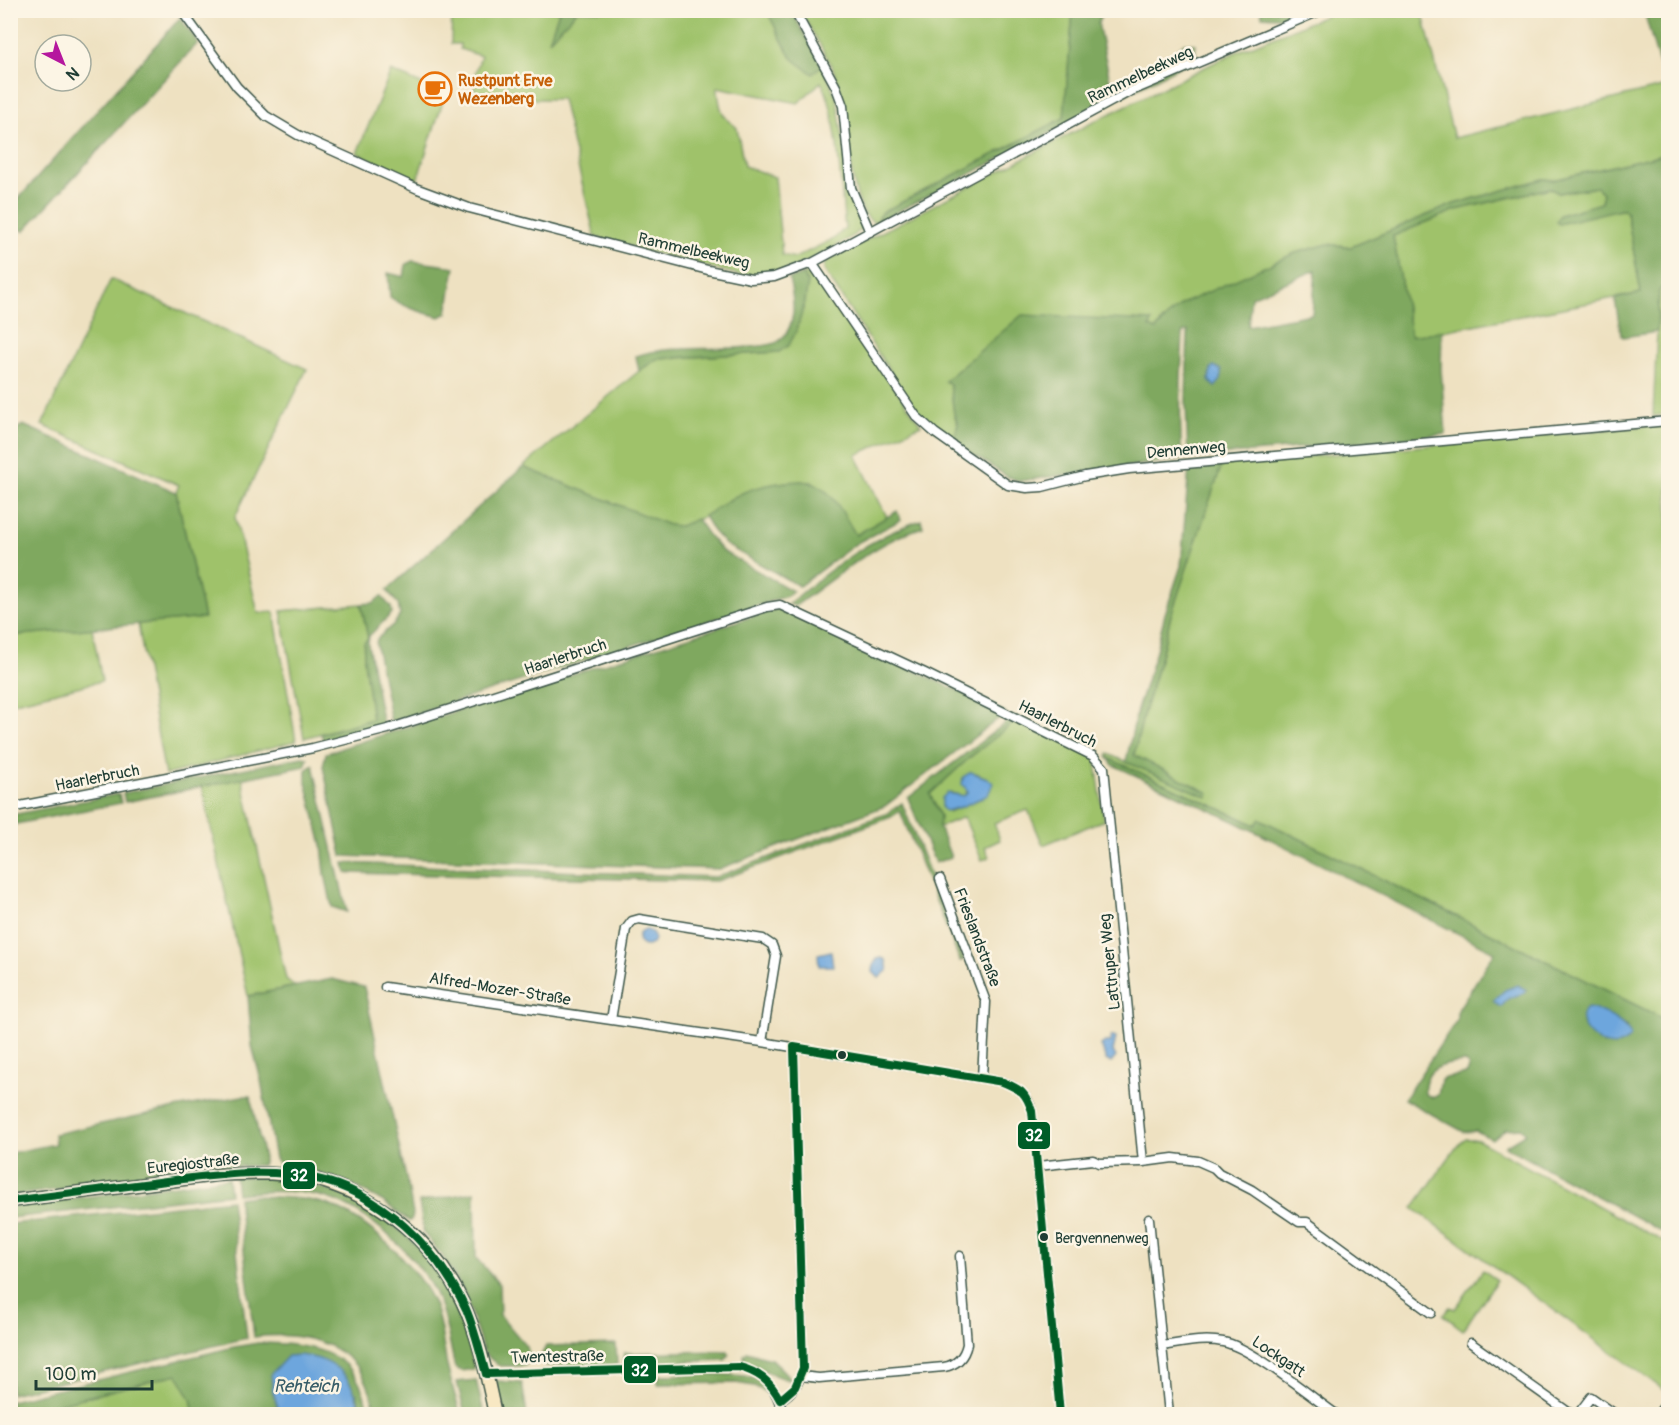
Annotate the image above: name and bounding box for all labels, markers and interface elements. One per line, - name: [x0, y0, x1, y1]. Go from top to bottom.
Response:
- north arrow: [33, 33, 93, 93]
- street label: Rammelbeekweg: [1085, 42, 1196, 108]
- text: N: [62, 62, 83, 85]
- cafe icon: Rustpunt Erve Wezenberg: [417, 71, 453, 107]
- place label: Rustpunt Erve Wezenberg: [458, 71, 554, 109]
- street label: Rammelbeekweg: [636, 228, 751, 274]
- street label: Dennenweg: [1146, 437, 1226, 463]
- street label: Haarlerbruch: [522, 634, 609, 680]
- street label: Haarlerbruch: [1015, 696, 1100, 752]
- street label: Haarlerbruch: [53, 760, 141, 796]
- street label: Frieslandstraße: [949, 885, 1005, 990]
- street label: Lattruper Weg: [1095, 913, 1125, 1011]
- street label: Alfred-Mozer-Straße: [428, 968, 572, 1010]
- unlabelled marker: [836, 1049, 848, 1061]
- line badge: 32: [1017, 1121, 1051, 1150]
- text: 32: [1025, 1126, 1043, 1146]
- street label: Euregiostraße: [146, 1149, 240, 1179]
- line badge: 32: [282, 1161, 316, 1190]
- text: 32: [290, 1166, 308, 1186]
- place label: Bergvennenweg: [1055, 1230, 1149, 1247]
- marker: Bergvennenweg: [1038, 1231, 1050, 1243]
- street label: Lockgatt: [1248, 1332, 1309, 1382]
- street label: Twentestraße: [510, 1346, 604, 1368]
- scale bar: [36, 1353, 152, 1391]
- line badge: 32: [623, 1355, 657, 1384]
- text: 32: [631, 1361, 649, 1381]
- text: 100 m: [45, 1363, 97, 1386]
- water label: Rehteich: [274, 1375, 340, 1398]

